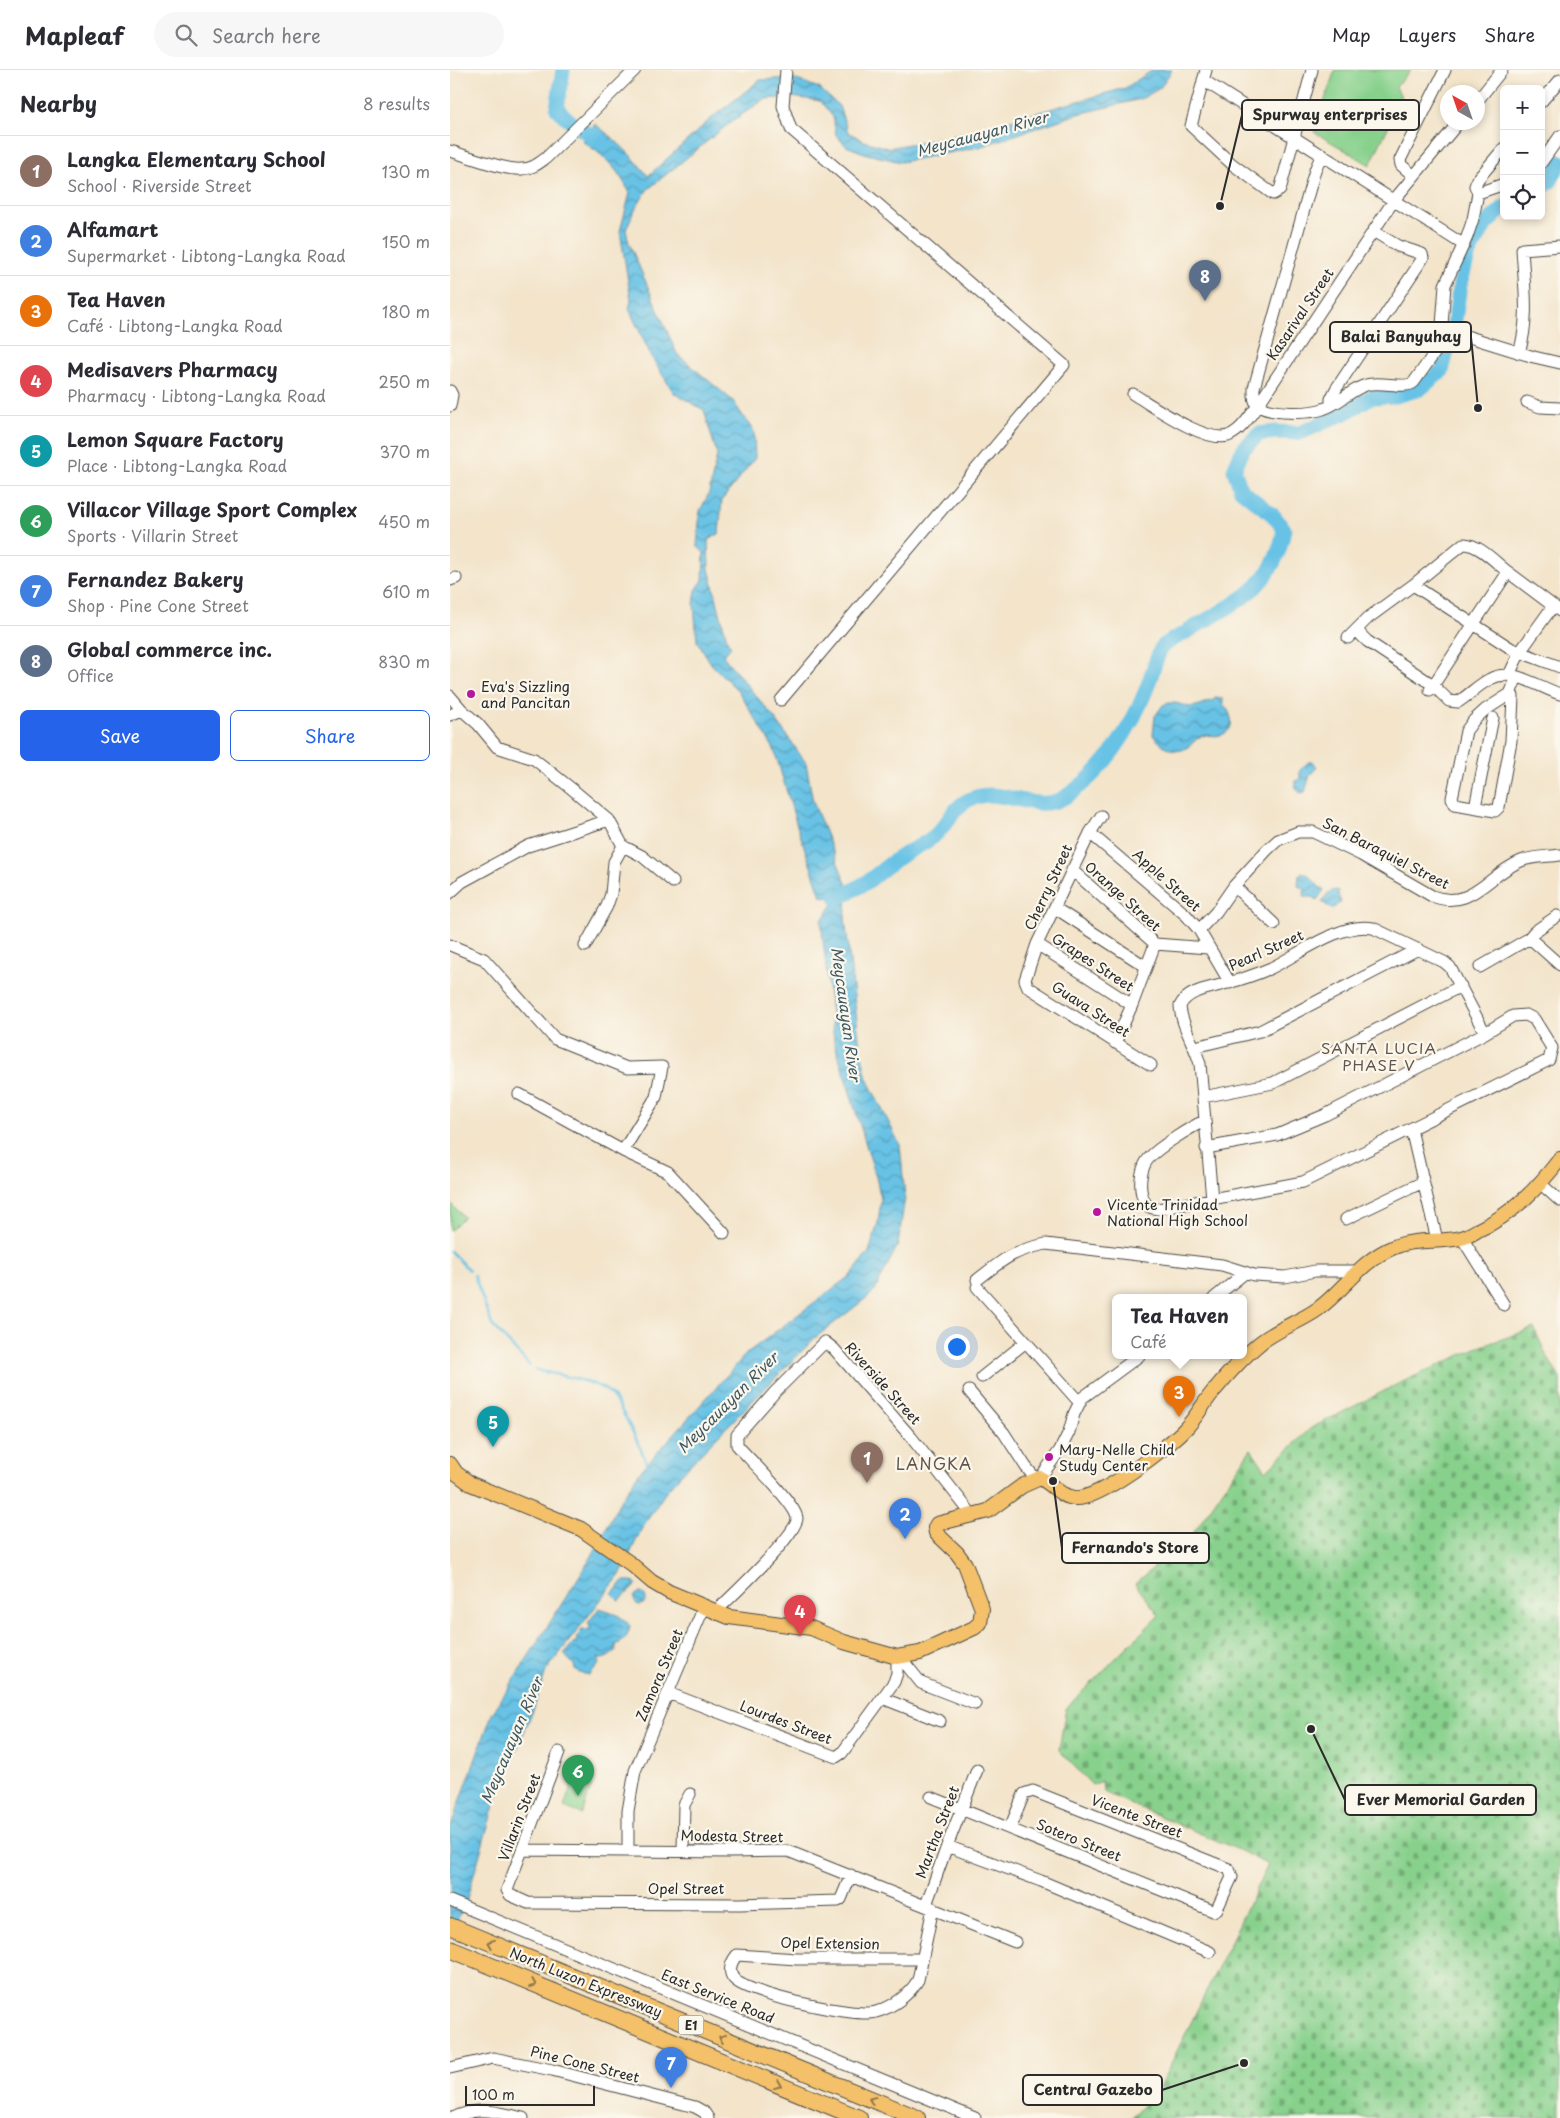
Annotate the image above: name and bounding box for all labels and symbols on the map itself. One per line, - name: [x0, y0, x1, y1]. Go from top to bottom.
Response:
- north arrow: [1440, 85, 1485, 130]
- callout: Spurway enterprises: [1242, 100, 1419, 130]
- text: Spurway enterprises: [1253, 102, 1407, 125]
- water label: Meycauayan River: [914, 104, 1052, 162]
- pin: 8: [1189, 260, 1221, 301]
- street label: Kasarival Street: [1261, 263, 1339, 364]
- callout: Balai Banyuhay: [1330, 322, 1471, 352]
- text: Balai Banyuhay: [1341, 324, 1461, 347]
- place label: Eva's Sizzling and Pancitan: [481, 676, 570, 713]
- marker: Eva's Sizzling and Pancitan: [465, 688, 477, 700]
- street label: San Baraquiel Street: [1319, 812, 1453, 894]
- street label: Cherry Street: [1019, 840, 1077, 934]
- street label: Apple Street: [1128, 844, 1206, 917]
- street label: Orange Street: [1080, 856, 1166, 936]
- street label: Pearl Street: [1225, 924, 1307, 976]
- street label: Grapes Street: [1048, 927, 1139, 997]
- water label: Meycauayan River: [826, 946, 868, 1085]
- street label: Guava Street: [1048, 976, 1134, 1042]
- district label: SANTA LUCIA PHASE V: [1321, 1036, 1437, 1076]
- place label: Vicente Trinidad National High School: [1107, 1194, 1248, 1231]
- marker: Vicente Trinidad National High School: [1091, 1206, 1103, 1218]
- your location: [944, 1334, 970, 1360]
- street label: Riverside Street: [840, 1337, 926, 1429]
- water label: Meycauayan River: [671, 1345, 784, 1458]
- pin: 3: [1163, 1376, 1195, 1417]
- pin: 5: [477, 1406, 509, 1447]
- place label: Mary-Nelle Child Study Center: [1059, 1439, 1175, 1476]
- pin: 1: [851, 1442, 883, 1483]
- district label: LANGKA: [896, 1451, 972, 1475]
- marker: Mary-Nelle Child Study Center: [1043, 1451, 1055, 1463]
- pin: 2: [889, 1498, 921, 1539]
- callout: Fernando's Store: [1062, 1533, 1209, 1563]
- text: Fernando's Store: [1071, 1535, 1199, 1558]
- pin: 4: [784, 1595, 816, 1636]
- street label: Zamora Street: [630, 1625, 688, 1724]
- water label: Meycauayan River: [474, 1671, 549, 1807]
- street label: Lourdes Street: [737, 1695, 835, 1749]
- pin: 6: [562, 1755, 594, 1796]
- street label: Villarin Street: [493, 1770, 545, 1864]
- street label: Martha Street: [910, 1783, 964, 1881]
- callout: Ever Memorial Garden: [1345, 1785, 1536, 1815]
- text: Ever Memorial Garden: [1357, 1787, 1525, 1810]
- street label: Vicente Street: [1088, 1789, 1186, 1843]
- street label: Sotero Street: [1033, 1813, 1125, 1867]
- street label: Modesta Street: [680, 1825, 784, 1847]
- street label: Opel Street: [648, 1878, 725, 1899]
- street label: Opel Extension: [780, 1932, 880, 1954]
- one-way arrow: [487, 1939, 496, 1949]
- street label: North Luzon Expressway: [507, 1942, 665, 2022]
- street label: East Service Road: [658, 1964, 778, 2028]
- one-way arrow: [528, 1978, 537, 1988]
- road number: E1: [678, 2016, 704, 2034]
- one-way arrow: [718, 2034, 727, 2044]
- street label: Pine Cone Street: [528, 2040, 642, 2088]
- pin: 7: [655, 2047, 687, 2088]
- callout: Central Gazebo: [1023, 2075, 1162, 2105]
- text: Central Gazebo: [1033, 2077, 1153, 2100]
- one-way arrow: [773, 2078, 782, 2089]
- scale bar: [465, 2083, 595, 2106]
- one-way arrow: [868, 2095, 877, 2106]

